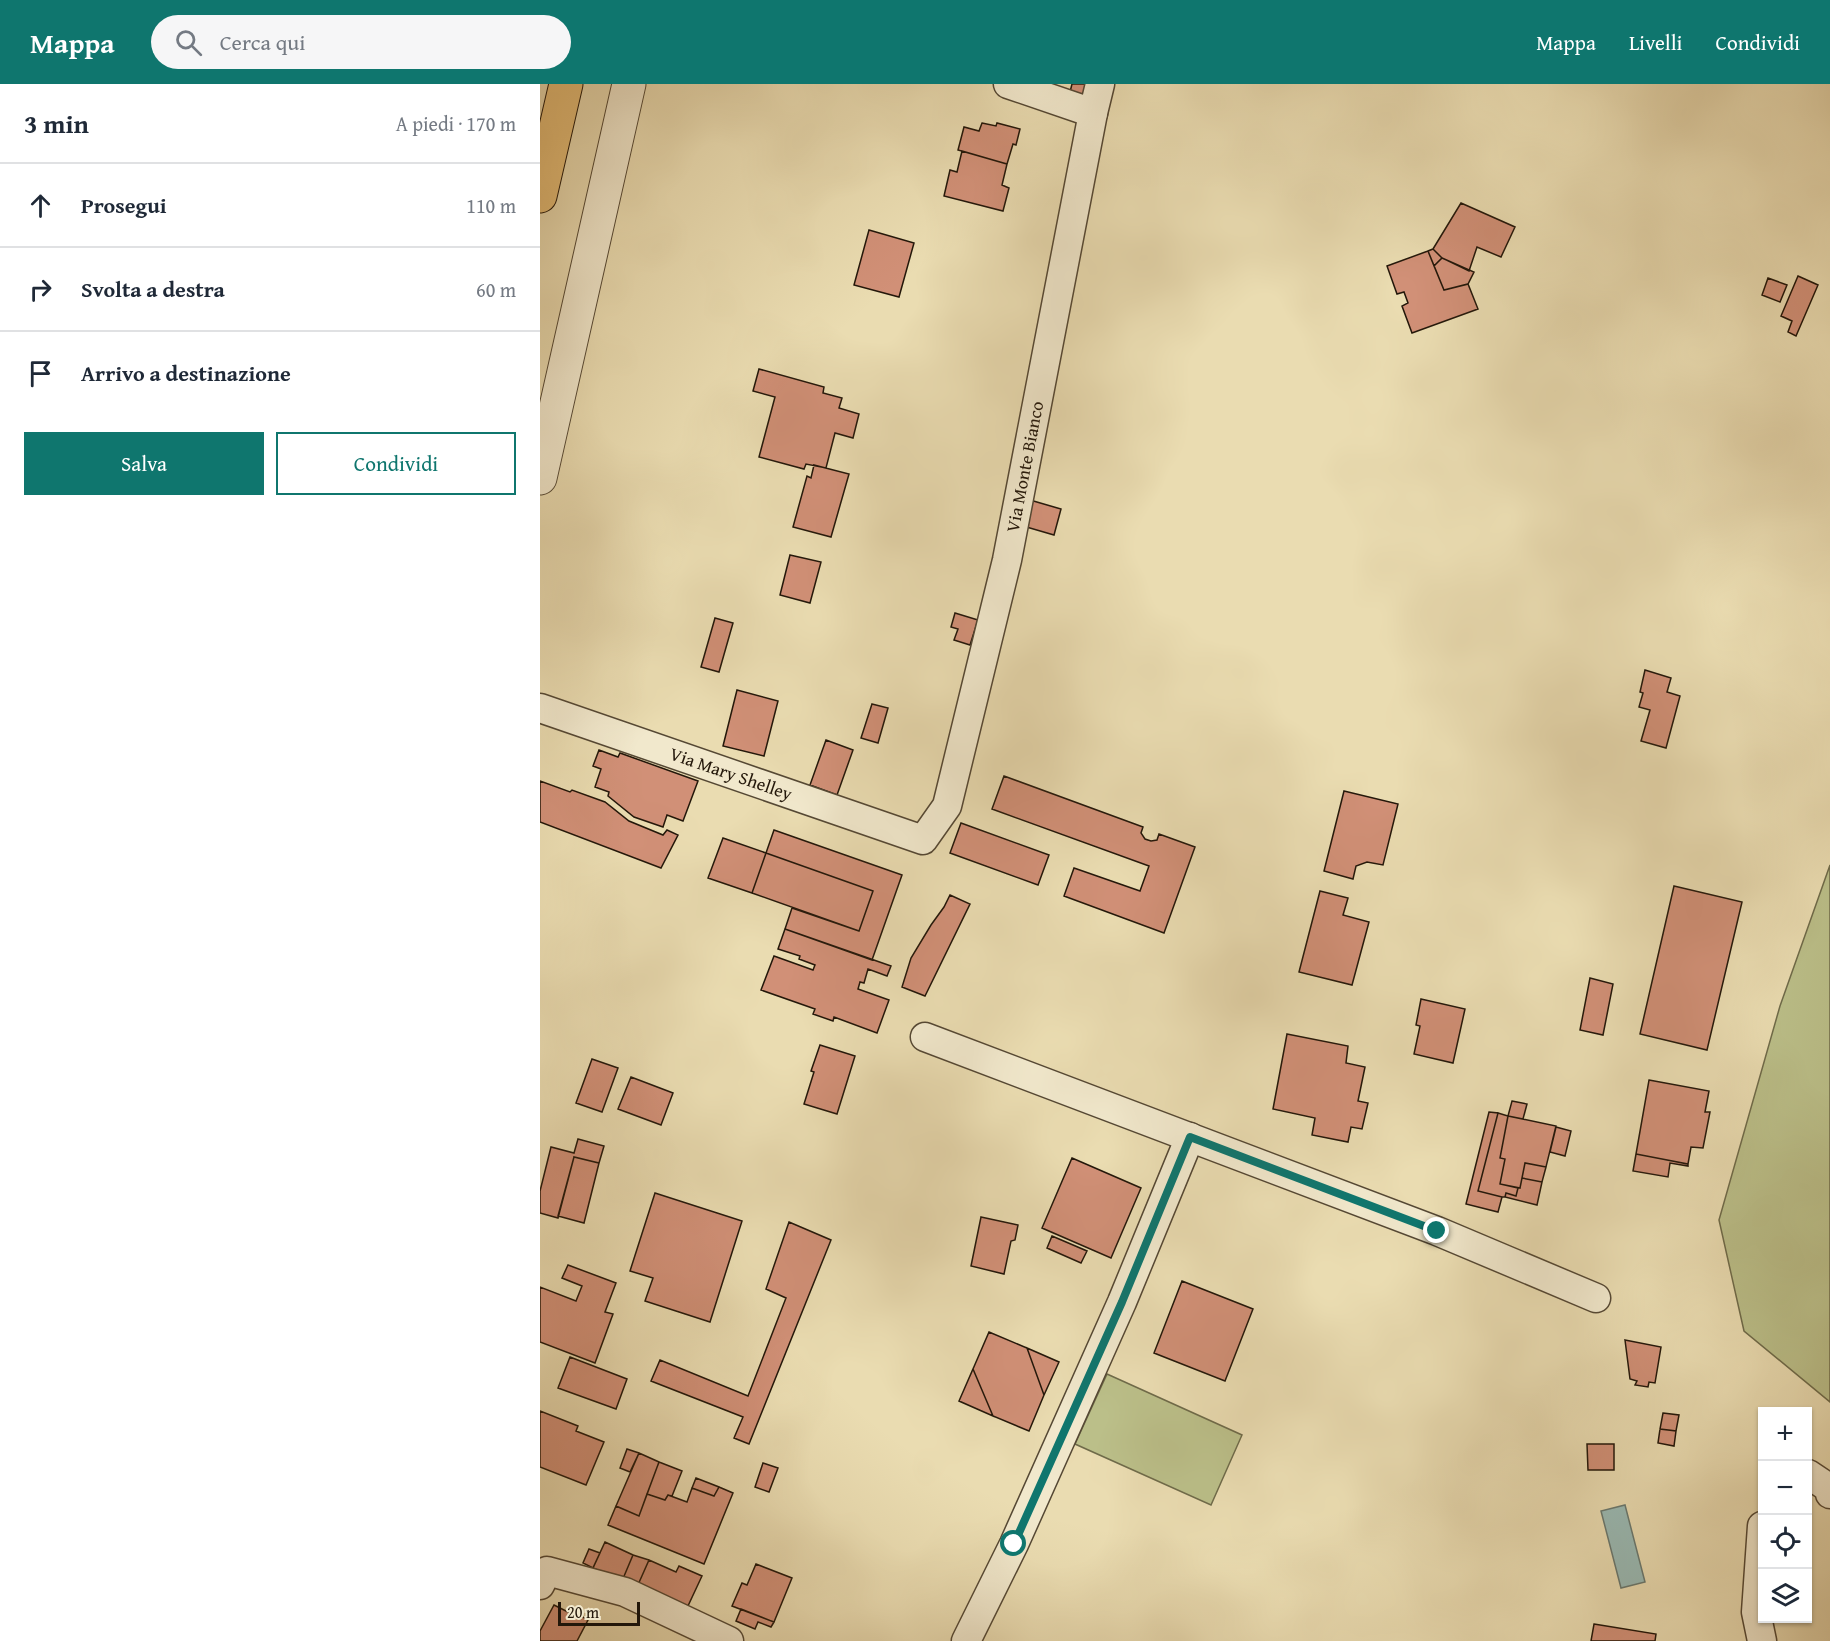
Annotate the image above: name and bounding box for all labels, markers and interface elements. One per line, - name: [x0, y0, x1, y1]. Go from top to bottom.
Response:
- search box: [151, 15, 571, 69]
- text: Mappa: [30, 22, 115, 63]
- icon: search: [172, 26, 205, 59]
- text: Cerca qui: [220, 26, 305, 58]
- text: Mappa: [1536, 27, 1596, 58]
- text: Livelli: [1629, 27, 1683, 58]
- text: Condividi: [1716, 27, 1800, 58]
- text: 3 min: [24, 104, 89, 143]
- text: A piedi · 170 m: [396, 109, 516, 138]
- icon: ahead: [24, 189, 57, 222]
- text: Prosegui: [81, 189, 167, 221]
- text: 110 m: [466, 191, 516, 220]
- icon: right: [24, 273, 57, 306]
- text: Svolta a destra: [81, 273, 225, 305]
- text: 60 m: [476, 275, 516, 304]
- icon: arrive: [24, 357, 57, 390]
- text: Arrivo a destinazione: [81, 357, 291, 389]
- street label: Via Monte Bianco: [999, 399, 1050, 535]
- button: Salva: [24, 432, 264, 495]
- button: Condividi: [276, 432, 516, 495]
- street label: Via Mary Shelley: [666, 740, 796, 807]
- route end: [1423, 1217, 1449, 1243]
- map controls: [1758, 1407, 1812, 1623]
- button: +: [1758, 1407, 1812, 1461]
- button: −: [1758, 1461, 1812, 1515]
- button: locate: [1758, 1515, 1812, 1569]
- route start: [1000, 1530, 1026, 1556]
- button: layers: [1758, 1569, 1812, 1623]
- scale bar: [558, 1599, 640, 1626]
- text: 20 m: [567, 1600, 599, 1624]

